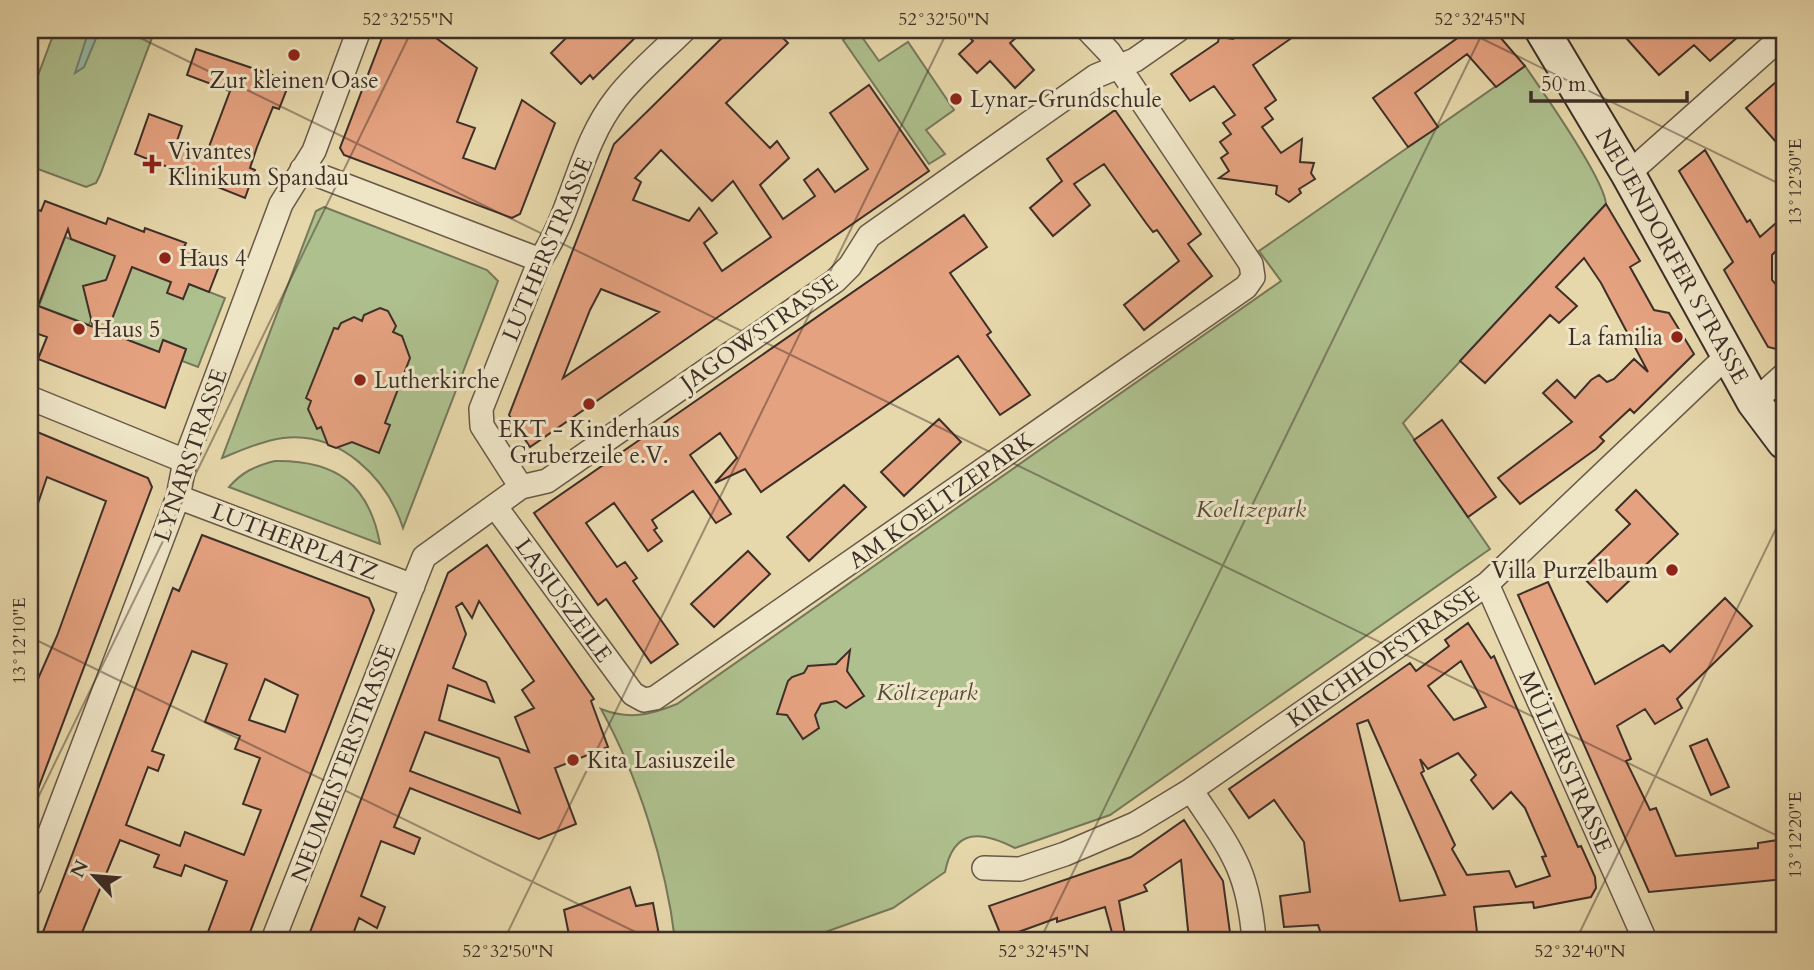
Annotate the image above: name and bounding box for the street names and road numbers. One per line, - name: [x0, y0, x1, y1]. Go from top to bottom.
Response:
- street label: NEUENDORFER STRASSE: [1588, 123, 1756, 390]
- street label: LUTHERSTRASSE: [495, 153, 600, 346]
- street label: JAGOWSTRASSE: [672, 266, 844, 400]
- street label: LYNARSTRASSE: [146, 365, 235, 546]
- street label: AM KOELTZEPARK: [842, 424, 1041, 576]
- street label: LUTHERPLATZ: [207, 495, 383, 587]
- street label: LASIUSZEILE: [508, 532, 619, 669]
- street label: KIRCHHOFSTRASSE: [1281, 578, 1486, 734]
- street label: NEUMEISTERSTRASSE: [284, 640, 403, 887]
- street label: MÜLLERSTRASSE: [1511, 666, 1620, 858]

